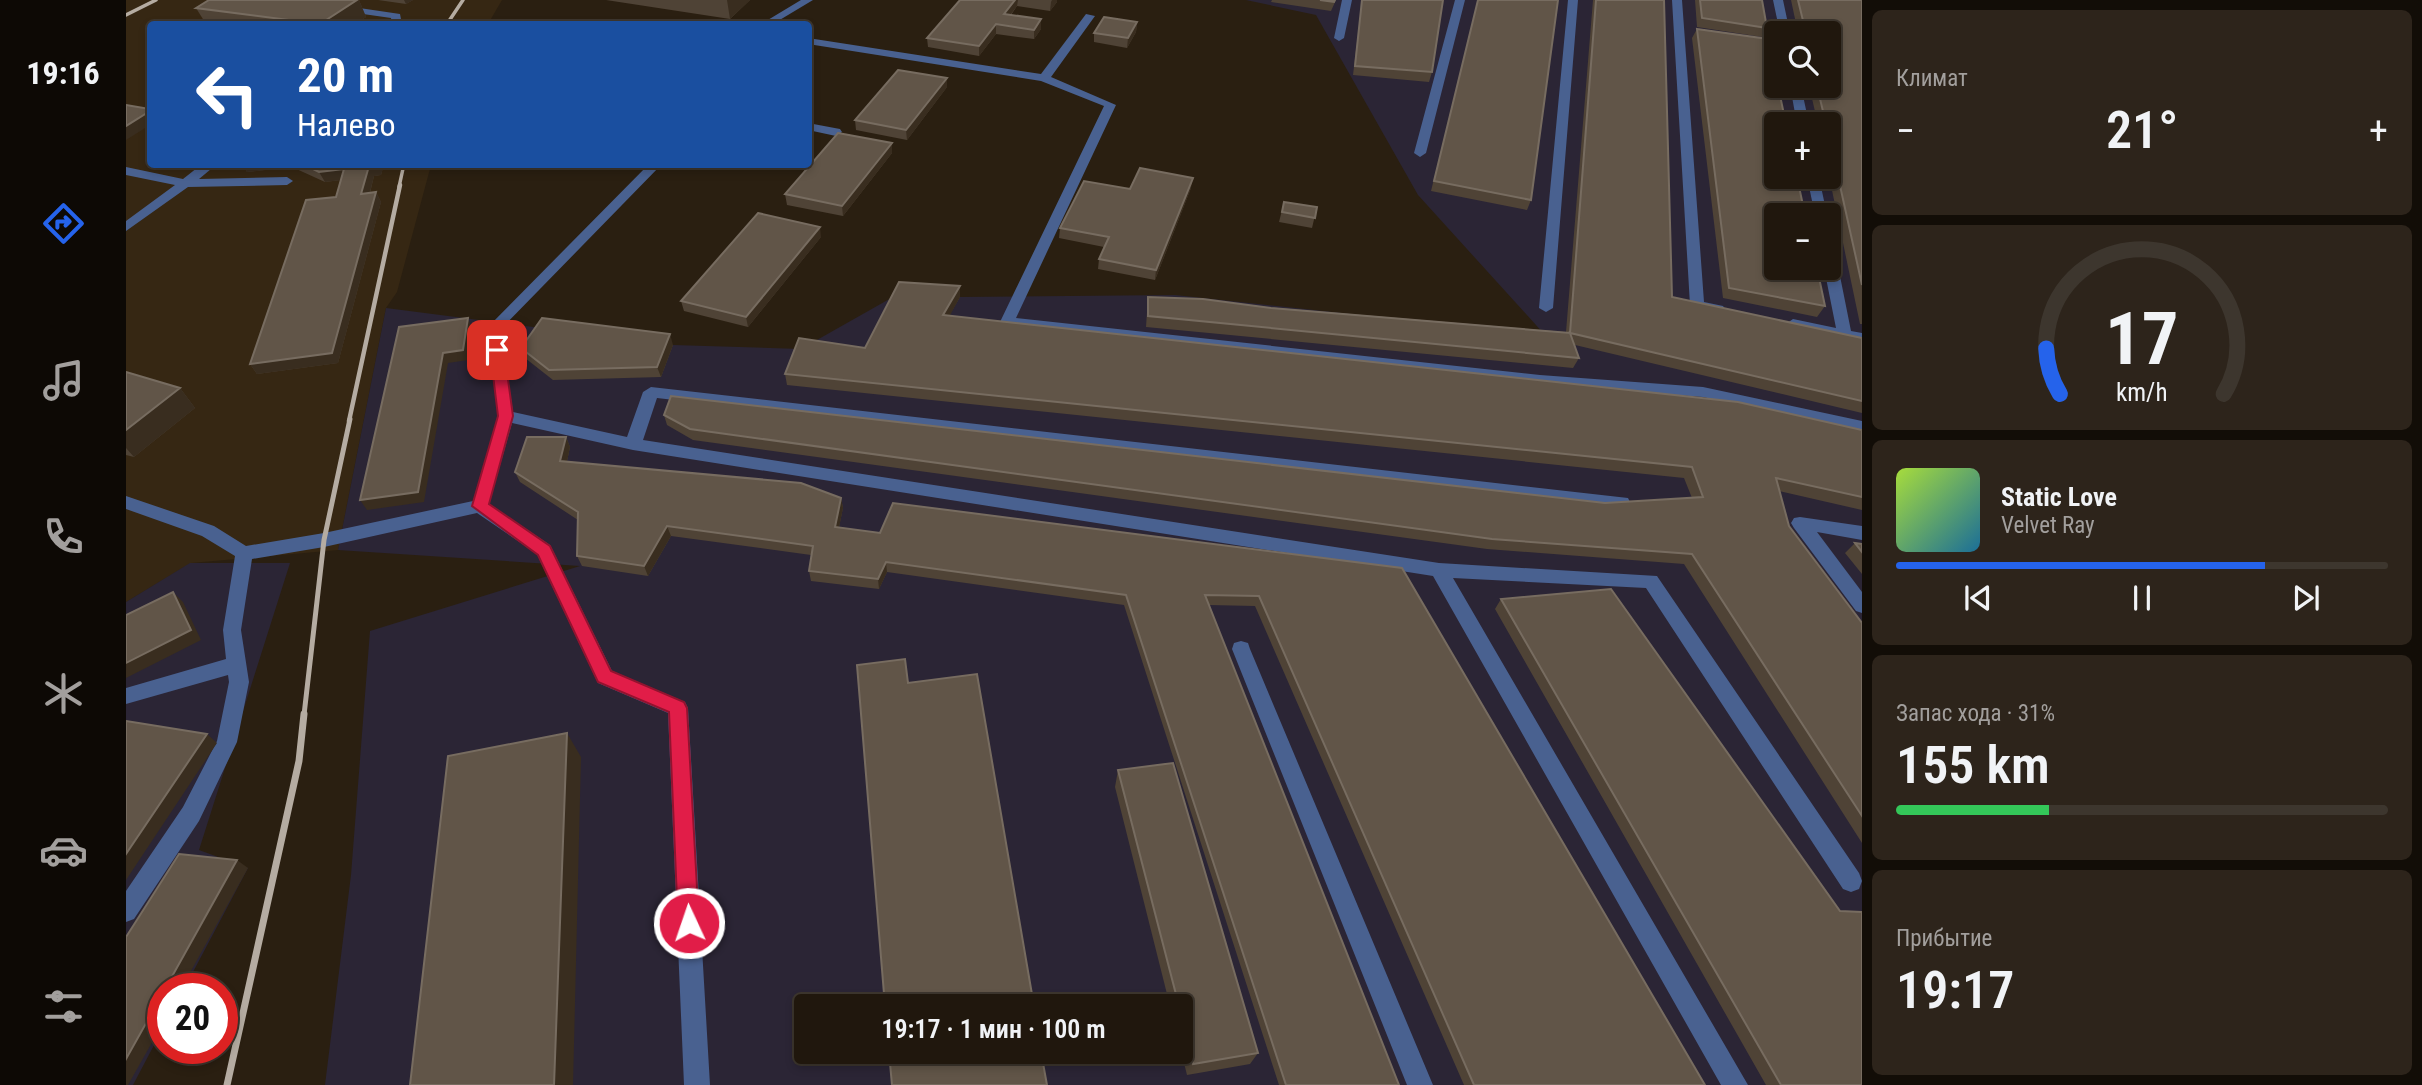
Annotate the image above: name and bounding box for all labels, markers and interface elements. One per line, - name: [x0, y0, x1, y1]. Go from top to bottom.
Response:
- map controls: [1764, 21, 1841, 280]
- button: search: [1764, 21, 1841, 98]
- text: 20 m: [297, 47, 394, 104]
- icon: left: [182, 49, 273, 140]
- text: 19:16: [26, 54, 100, 92]
- text: Климат: [1896, 65, 1968, 92]
- text: 21°: [2106, 100, 2178, 161]
- text: Налево: [297, 106, 396, 144]
- text: −: [1896, 109, 1915, 153]
- text: +: [2369, 109, 2388, 153]
- button: +: [1764, 112, 1841, 189]
- icon: directions: [39, 199, 88, 248]
- button: −: [1764, 203, 1841, 280]
- text: 17: [2105, 296, 2179, 382]
- pin: [467, 320, 527, 380]
- icon: arrive: [478, 331, 516, 369]
- icon: music: [39, 356, 88, 405]
- text: km/h: [2116, 377, 2168, 406]
- text: Static Love: [2001, 482, 2117, 512]
- icon: phone: [39, 512, 88, 561]
- text: Velvet Ray: [2001, 512, 2095, 539]
- icon: previous: [1959, 579, 1997, 617]
- icon: pause: [2123, 579, 2161, 617]
- icon: next: [2287, 579, 2325, 617]
- icon: climate: [39, 669, 88, 718]
- text: Запас хода · 31%: [1896, 700, 2055, 727]
- text: 155 km: [1896, 735, 2050, 796]
- icon: car: [39, 826, 88, 875]
- position arrow: [652, 886, 726, 960]
- text: Прибытие: [1896, 925, 1992, 952]
- text: 19:17: [1896, 960, 2014, 1021]
- speed limit sign: 20: [147, 973, 238, 1064]
- icon: filters: [39, 982, 88, 1031]
- text: 19:17 · 1 мин · 100 m: [881, 1014, 1106, 1044]

